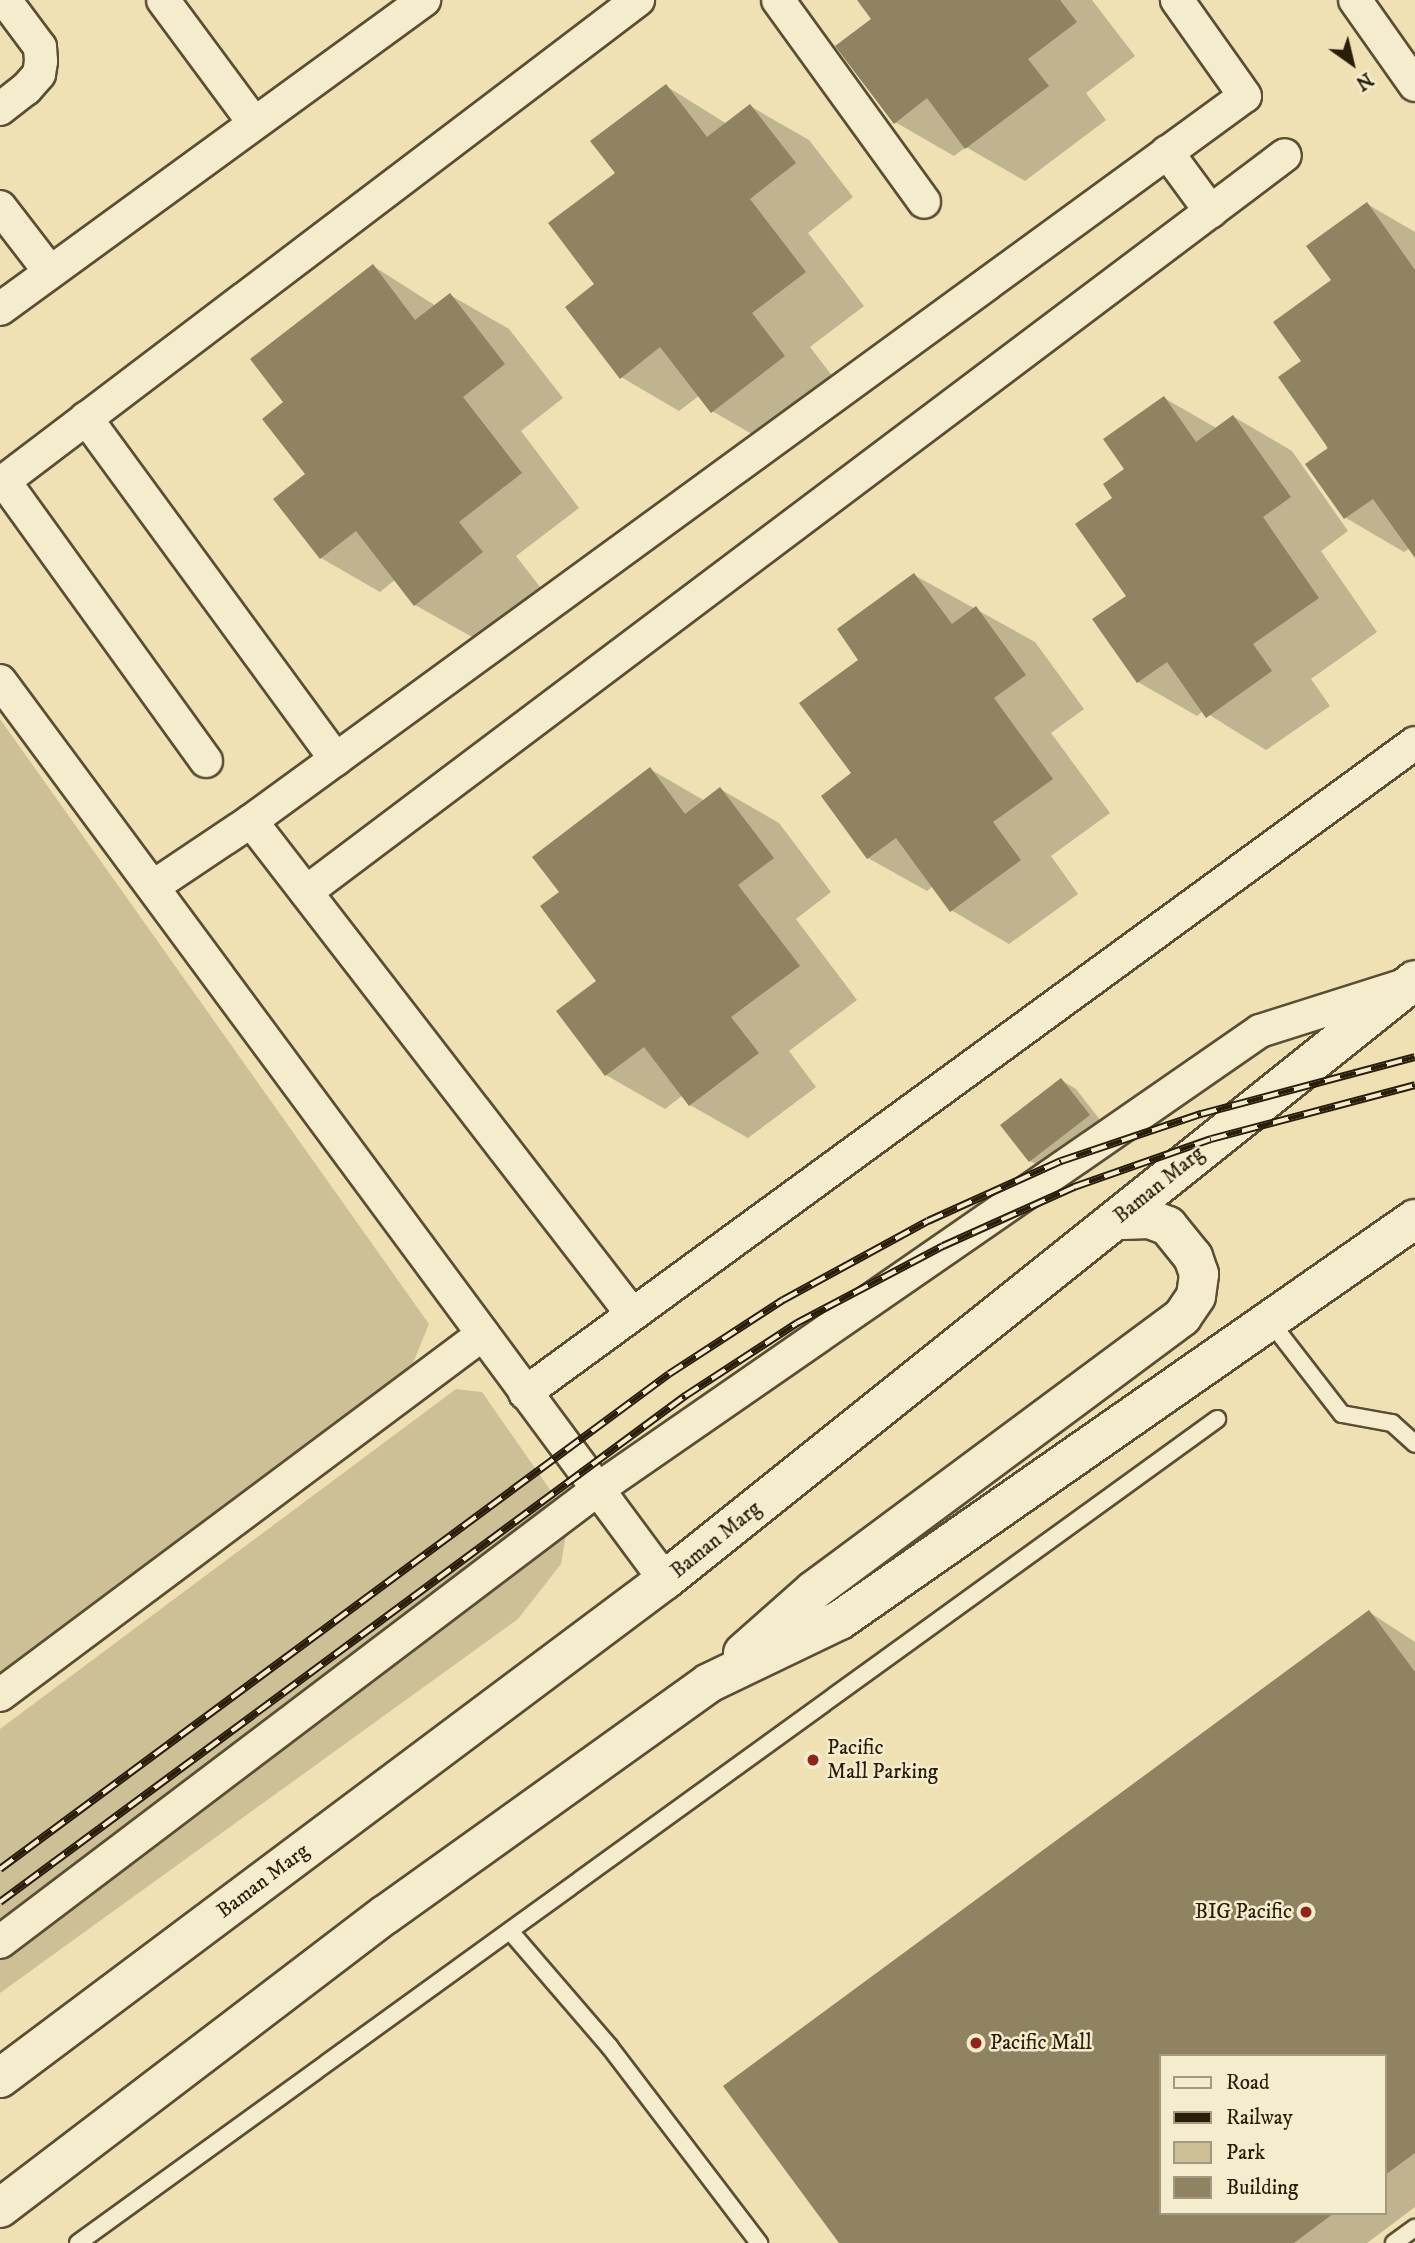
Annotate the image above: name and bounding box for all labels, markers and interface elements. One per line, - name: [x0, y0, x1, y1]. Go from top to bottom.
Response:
- north arrow: [1317, 28, 1387, 98]
- text: N: [1351, 67, 1377, 95]
- street label: Baman Marg: [1109, 1141, 1209, 1229]
- street label: Baman Marg: [666, 1496, 766, 1584]
- place label: Pacific Mall Parking: [827, 1735, 938, 1785]
- marker: Pacific Mall Parking: [805, 1752, 821, 1768]
- street label: Baman Marg: [212, 1838, 314, 1924]
- place label: BIG Pacific: [1195, 1899, 1292, 1925]
- marker: BIG Pacific: [1298, 1904, 1314, 1920]
- place label: Pacific Mall: [990, 2030, 1092, 2056]
- marker: Pacific Mall: [968, 2035, 984, 2051]
- legend: [1160, 2054, 1387, 2215]
- text: Road: [1226, 2070, 1270, 2096]
- text: Railway: [1226, 2105, 1293, 2131]
- text: Park: [1226, 2140, 1265, 2166]
- text: Building: [1226, 2175, 1298, 2201]

